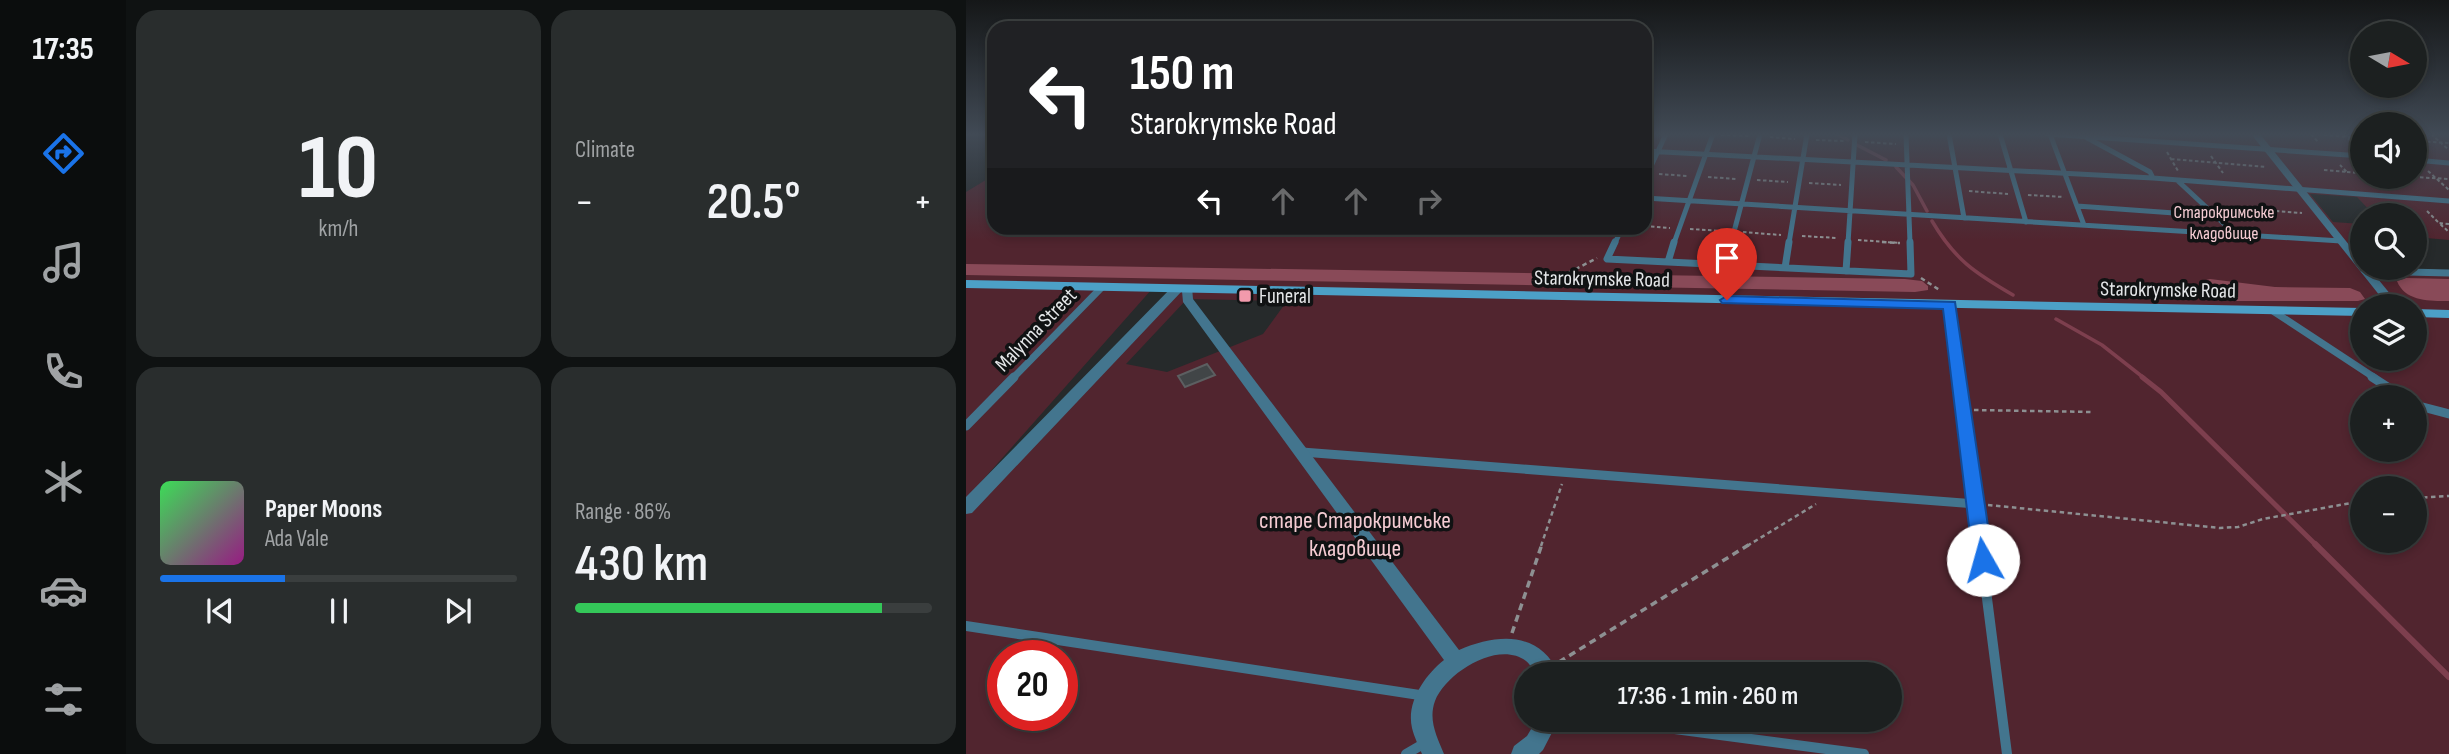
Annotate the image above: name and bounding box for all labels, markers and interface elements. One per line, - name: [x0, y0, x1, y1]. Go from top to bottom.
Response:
- north arrow: [2350, 21, 2427, 98]
- map controls: [2350, 21, 2427, 553]
- text: 17:35: [32, 30, 94, 69]
- text: 150 m: [1130, 45, 1234, 104]
- icon: left: [1015, 49, 1106, 140]
- text: Starokrymske Road: [1130, 105, 1337, 144]
- button: sound: [2350, 112, 2427, 189]
- text: 10: [299, 115, 378, 224]
- icon: directions: [39, 129, 88, 178]
- text: Climate: [575, 136, 635, 164]
- text: 20.5°: [707, 171, 800, 234]
- text: −: [575, 180, 594, 225]
- text: +: [913, 180, 932, 225]
- icon: left: [1191, 182, 1229, 220]
- icon: ahead: [1264, 182, 1302, 220]
- icon: ahead: [1337, 182, 1375, 220]
- icon: right: [1410, 182, 1448, 220]
- park label: Старокримське кладовище: [2174, 202, 2274, 244]
- button: search: [2350, 203, 2427, 280]
- text: km/h: [319, 215, 358, 243]
- pin: [1697, 228, 1757, 300]
- icon: music: [39, 238, 88, 287]
- icon: arrive: [1708, 239, 1746, 277]
- street label: Starokrymske Road: [1534, 265, 1670, 293]
- street label: Starokrymske Road: [2100, 276, 2236, 304]
- street label: Malynna Street: [990, 283, 1082, 377]
- place label: Funeral: [1259, 284, 1311, 309]
- marker: Funeral: [1237, 288, 1253, 304]
- button: layers: [2350, 294, 2427, 371]
- icon: phone: [39, 347, 88, 396]
- button: +: [2350, 385, 2427, 462]
- icon: climate: [39, 457, 88, 506]
- button: −: [2350, 476, 2427, 553]
- text: Paper Moons: [265, 494, 382, 525]
- text: Range · 86%: [575, 498, 671, 526]
- park label: старе Старокримське кладовище: [1259, 506, 1451, 563]
- position arrow: [1946, 523, 2020, 597]
- text: Ada Vale: [265, 525, 329, 553]
- text: 430 km: [575, 533, 708, 596]
- icon: car: [39, 566, 88, 615]
- icon: previous: [201, 592, 239, 630]
- icon: pause: [320, 592, 358, 630]
- icon: next: [439, 592, 477, 630]
- speed limit sign: 20: [987, 640, 1078, 731]
- icon: filters: [39, 675, 88, 724]
- text: 17:36 · 1 min · 260 m: [1618, 681, 1798, 712]

